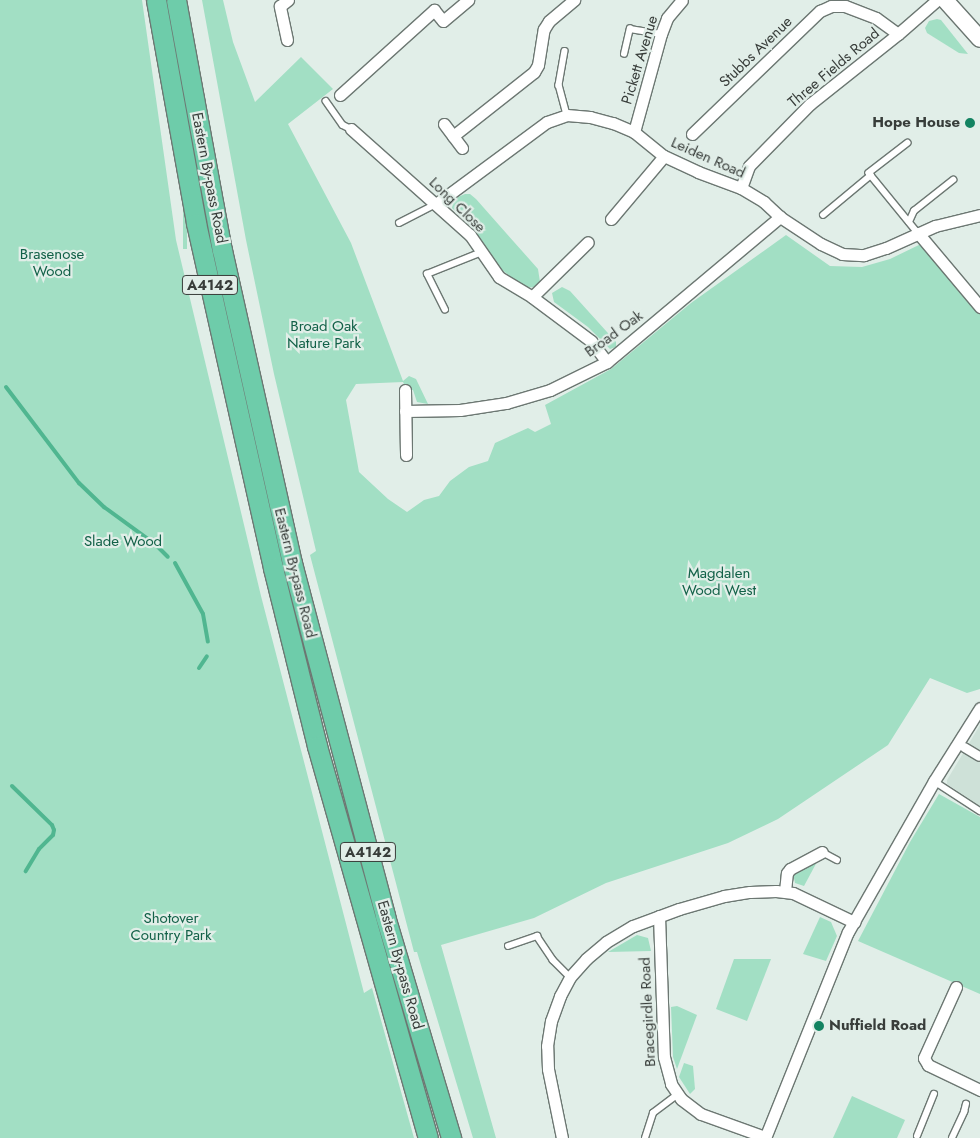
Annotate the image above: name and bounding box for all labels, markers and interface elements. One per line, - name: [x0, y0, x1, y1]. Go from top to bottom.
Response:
- street label: Pickett Avenue: [618, 13, 662, 107]
- street label: Stubbs Avenue: [716, 13, 796, 91]
- street label: Three Fields Road: [785, 25, 883, 111]
- street label: Eastern By-pass Road: [187, 111, 231, 245]
- place label: Hope House: [872, 114, 960, 132]
- marker: Hope House: [964, 117, 976, 129]
- street label: Leiden Road: [668, 134, 748, 182]
- street label: Long Close: [425, 174, 489, 236]
- park label: Brasenose Wood: [20, 245, 84, 280]
- road number: A4142: [181, 274, 239, 296]
- street label: Broad Oak: [581, 307, 647, 361]
- park label: Broad Oak Nature Park: [287, 317, 361, 352]
- street label: Eastern By-pass Road: [270, 506, 320, 640]
- park label: Slade Wood: [84, 533, 162, 551]
- park label: Magdalen Wood West: [682, 564, 756, 599]
- road number: A4142: [339, 840, 397, 864]
- street label: Eastern By-pass Road: [373, 899, 427, 1031]
- park label: Shotover Country Park: [130, 909, 212, 944]
- street label: Bracegirdle Road: [636, 957, 660, 1067]
- place label: Nuffield Road: [829, 1017, 926, 1035]
- marker: Nuffield Road: [813, 1020, 825, 1032]

